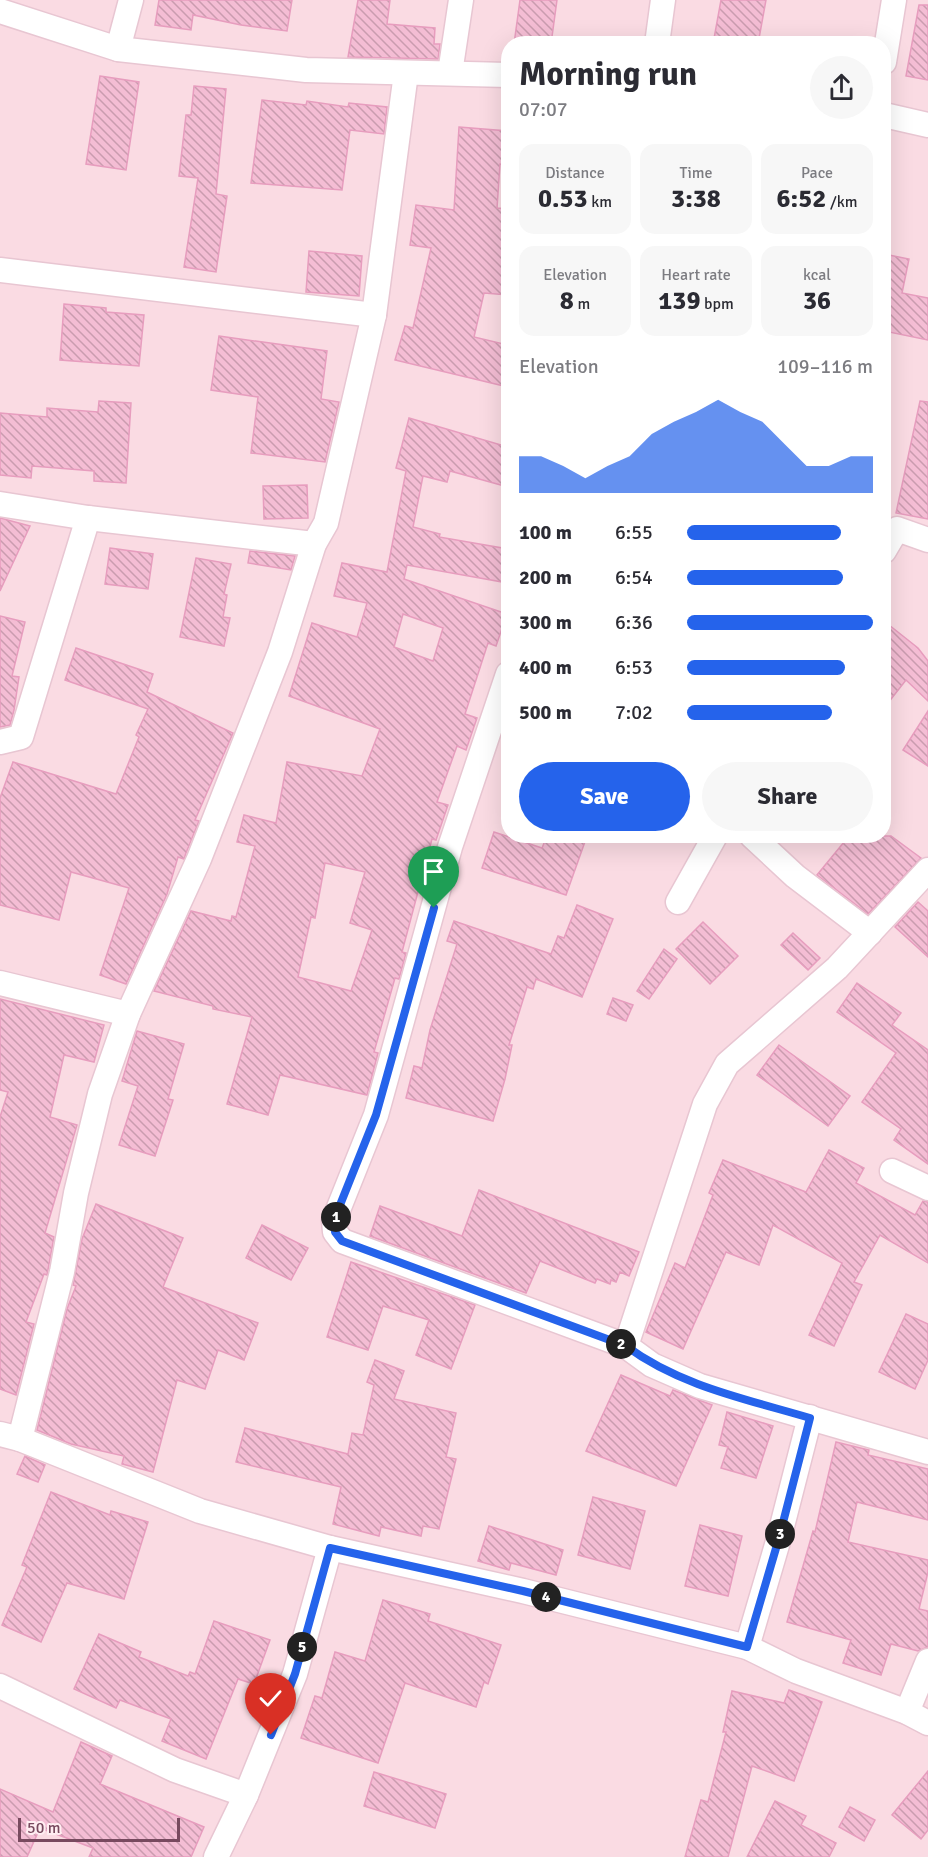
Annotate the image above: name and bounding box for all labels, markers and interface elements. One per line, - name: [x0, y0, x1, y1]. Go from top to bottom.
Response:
- text: Morning run: [519, 54, 697, 95]
- button: share: [810, 56, 873, 119]
- text: 07:07: [519, 97, 568, 122]
- text: Distance: [545, 163, 605, 183]
- text: Time: [680, 163, 712, 183]
- text: Pace: [801, 163, 833, 183]
- text: 0.53: [538, 183, 588, 215]
- text: 3:38: [671, 183, 721, 215]
- text: 6:52: [777, 183, 826, 215]
- text: km: [588, 192, 612, 212]
- text: /km: [826, 192, 857, 212]
- text: Elevation: [543, 265, 607, 285]
- text: Heart rate: [661, 265, 731, 285]
- text: kcal: [803, 265, 831, 285]
- text: 8: [560, 285, 574, 317]
- text: 139: [658, 285, 700, 317]
- text: 36: [803, 285, 831, 317]
- text: m: [574, 294, 590, 314]
- text: bpm: [700, 294, 734, 314]
- text: Elevation: [519, 354, 599, 379]
- text: 109–116 m: [777, 354, 873, 379]
- text: 100 m: [519, 520, 572, 545]
- text: 6:55: [615, 520, 653, 545]
- text: 200 m: [519, 565, 572, 590]
- text: 6:54: [615, 565, 653, 590]
- text: 300 m: [519, 610, 572, 635]
- text: 6:36: [615, 610, 653, 635]
- text: 400 m: [519, 655, 572, 680]
- text: 6:53: [615, 655, 653, 680]
- text: 500 m: [519, 700, 572, 725]
- text: 7:02: [615, 700, 653, 725]
- button: Save: [519, 762, 690, 831]
- button: Share: [702, 762, 873, 831]
- pin: [408, 846, 459, 908]
- icon: arrive: [417, 855, 450, 888]
- pin: 1: [321, 1202, 351, 1232]
- text: 1: [332, 1207, 340, 1227]
- pin: 2: [606, 1329, 636, 1359]
- text: 2: [617, 1334, 625, 1354]
- pin: 3: [765, 1519, 795, 1549]
- text: 3: [776, 1524, 784, 1544]
- pin: 4: [531, 1582, 561, 1612]
- text: 4: [542, 1587, 550, 1607]
- pin: 5: [287, 1632, 317, 1662]
- text: 5: [298, 1637, 306, 1657]
- pin: [245, 1673, 296, 1735]
- icon: check: [254, 1682, 287, 1715]
- scale bar: [18, 1815, 180, 1842]
- text: 50 m: [27, 1818, 61, 1838]

